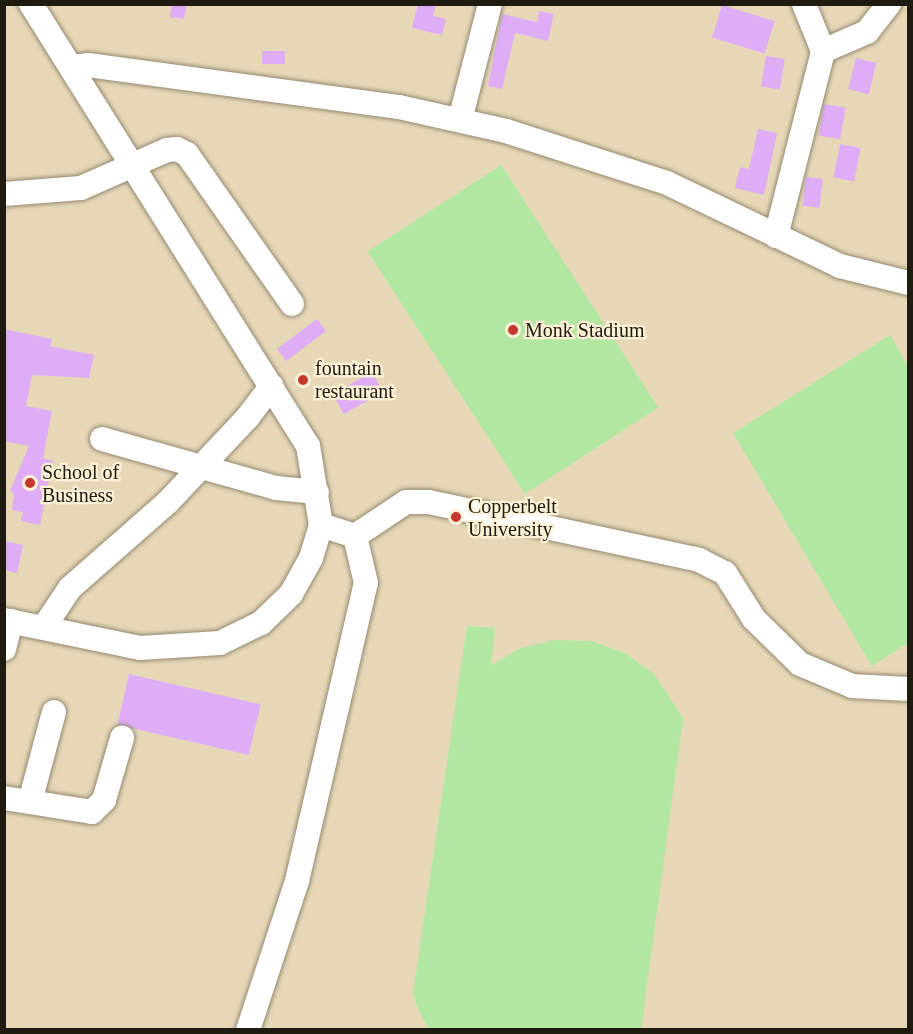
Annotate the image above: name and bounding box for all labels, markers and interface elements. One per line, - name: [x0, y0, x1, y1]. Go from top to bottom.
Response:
- place label: Monk Stadium: [525, 318, 644, 342]
- marker: Monk Stadium: [506, 323, 520, 337]
- place label: fountain restaurant: [315, 356, 394, 403]
- marker: fountain restaurant: [296, 373, 310, 387]
- place label: School of Business: [42, 460, 119, 507]
- marker: School of Business: [23, 476, 37, 490]
- place label: Copperbelt University: [468, 494, 557, 541]
- marker: Copperbelt University: [449, 510, 463, 524]

